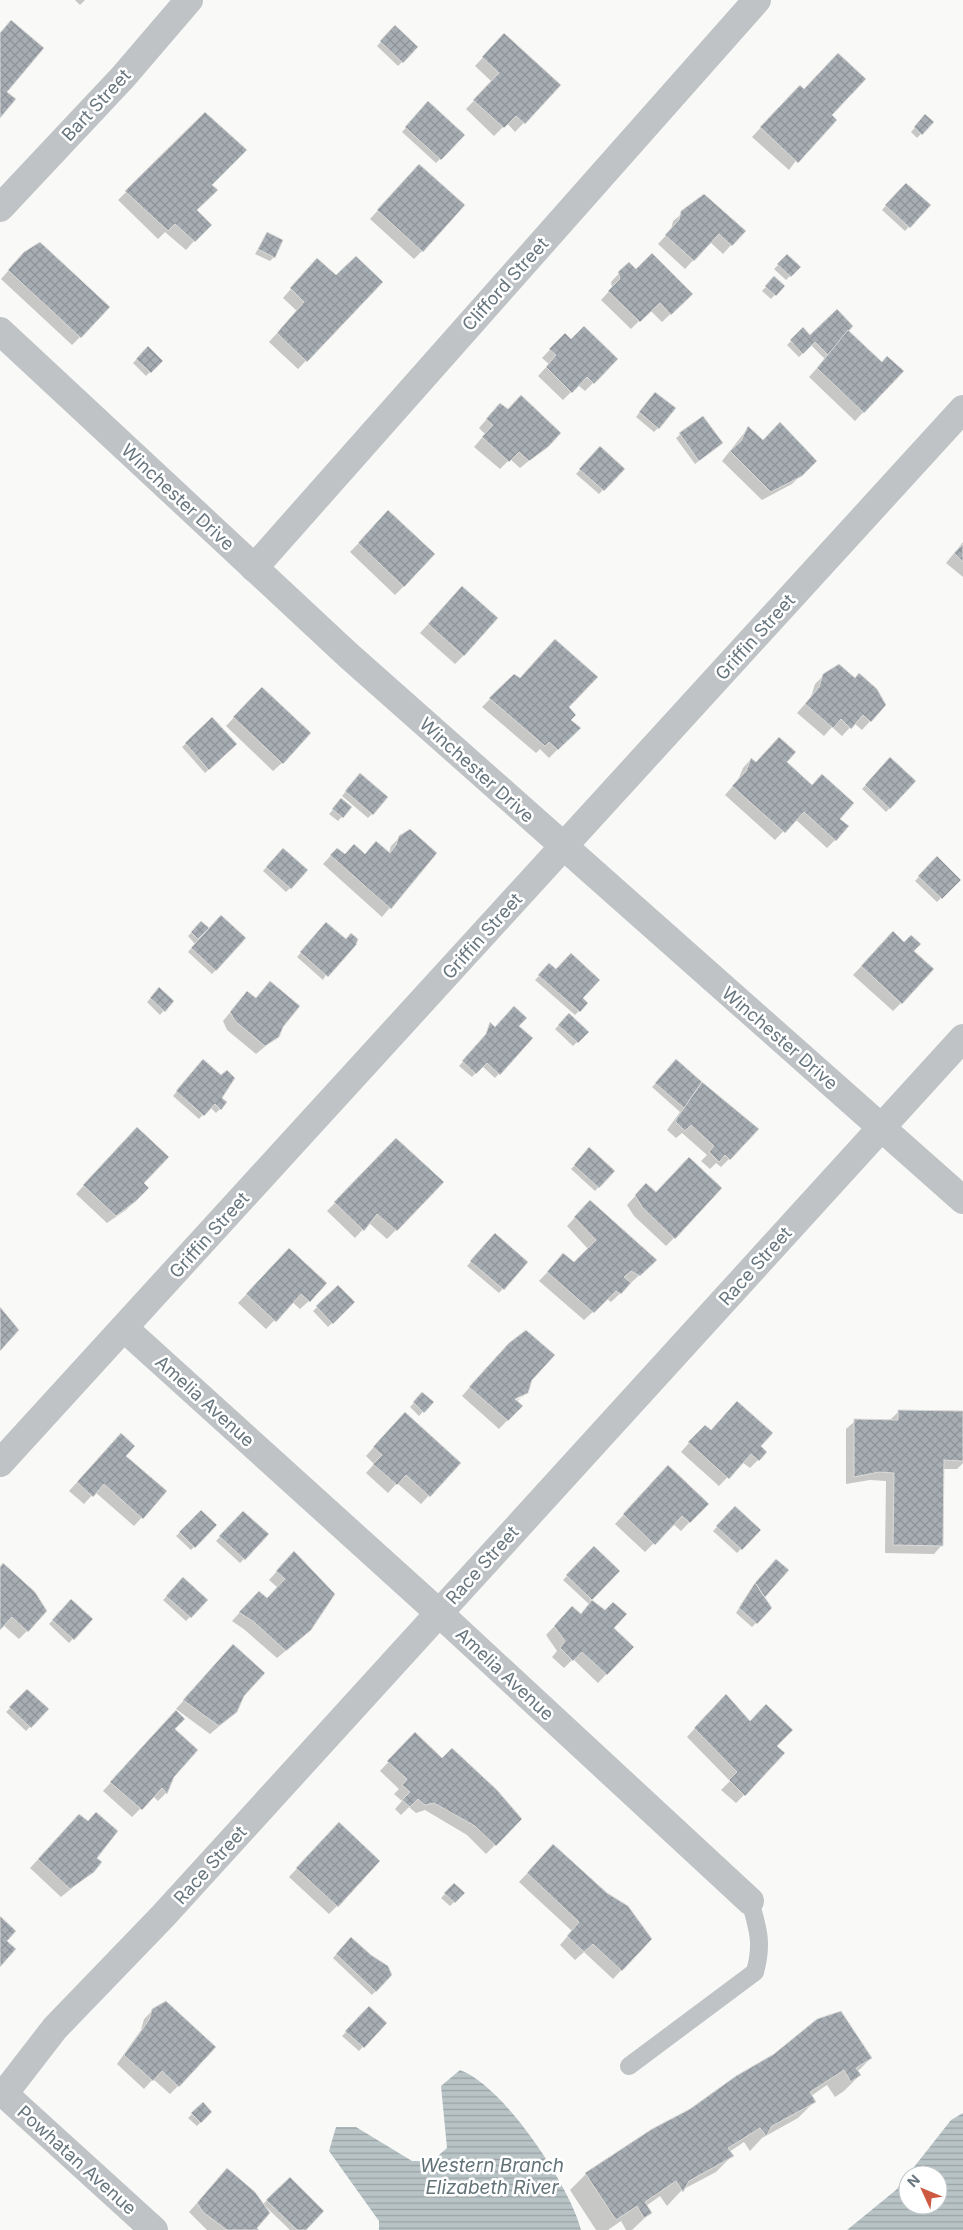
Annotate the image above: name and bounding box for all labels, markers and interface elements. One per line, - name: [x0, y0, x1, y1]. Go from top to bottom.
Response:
- street label: Bart Street: [57, 65, 135, 145]
- street label: Clifford Street: [458, 233, 552, 335]
- street label: Winchester Drive: [117, 439, 239, 555]
- street label: Griffin Street: [711, 590, 799, 684]
- street label: Winchester Drive: [416, 713, 538, 827]
- street label: Griffin Street: [438, 889, 526, 983]
- street label: Winchester Drive: [718, 982, 842, 1094]
- street label: Griffin Street: [165, 1188, 253, 1282]
- street label: Race Street: [714, 1222, 796, 1310]
- street label: Amelia Avenue: [151, 1351, 259, 1451]
- street label: Race Street: [441, 1521, 523, 1609]
- street label: Amelia Avenue: [452, 1623, 558, 1725]
- street label: Race Street: [169, 1821, 251, 1909]
- street label: Powhatan Avenue: [13, 2101, 141, 2219]
- water label: Western Branch Elizabeth River: [420, 2154, 564, 2199]
- north arrow: [898, 2165, 948, 2215]
- text: N: [903, 2171, 923, 2190]

